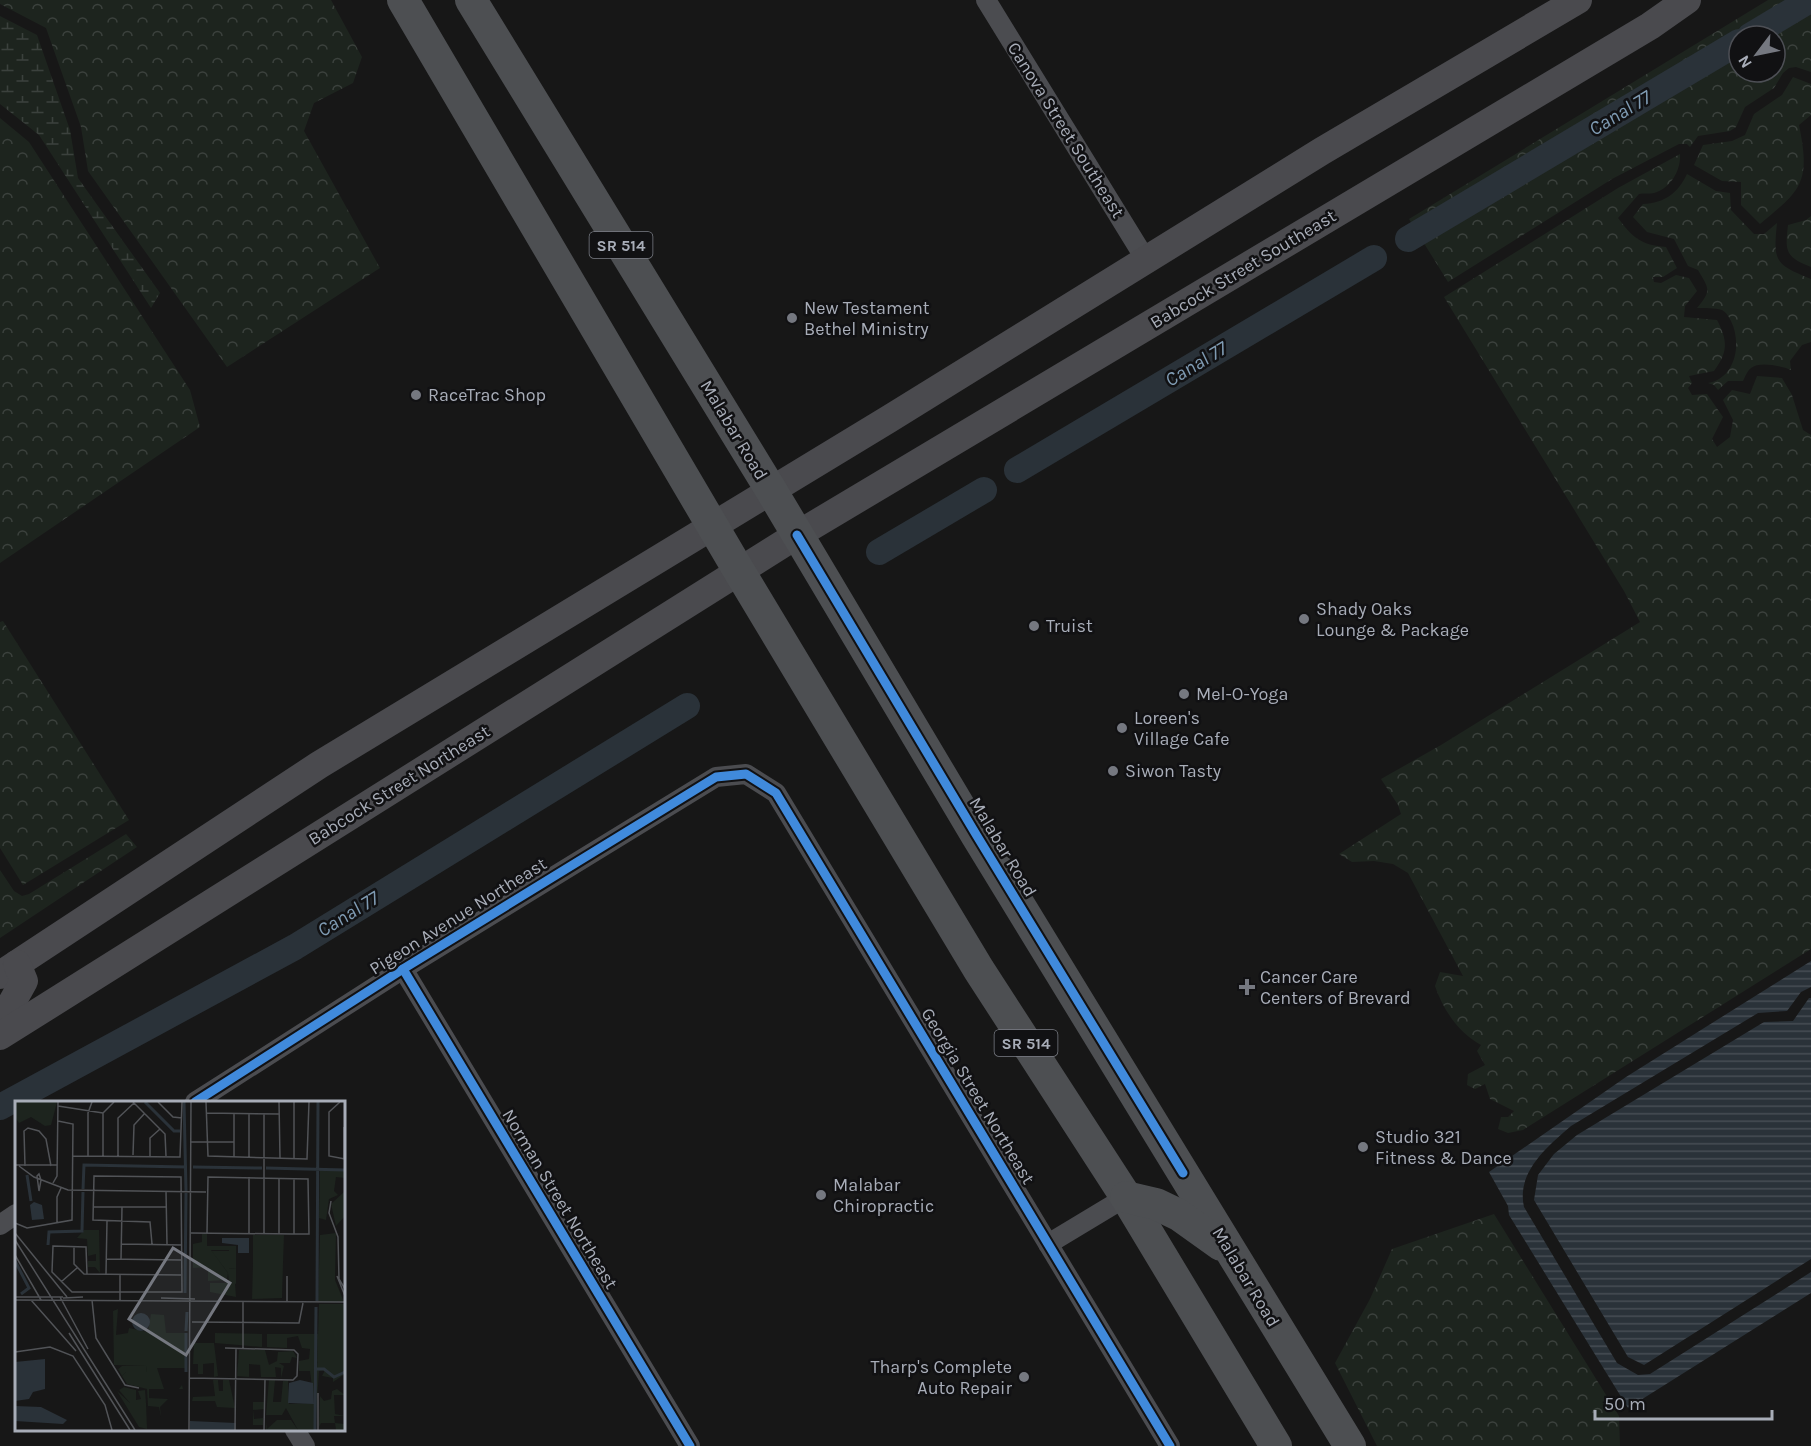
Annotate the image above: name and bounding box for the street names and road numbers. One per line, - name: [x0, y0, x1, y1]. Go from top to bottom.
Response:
- street label: Canova Street Southeast: [1003, 38, 1129, 222]
- street label: Babcock Street Southeast: [1146, 205, 1340, 333]
- road number: SR 514: [590, 232, 652, 258]
- street label: Malabar Road: [695, 376, 773, 484]
- street label: Babcock Street Northeast: [304, 720, 494, 850]
- street label: Malabar Road: [964, 793, 1042, 901]
- street label: Pigeon Avenue Northeast: [365, 852, 551, 980]
- street label: Georgia Street Northeast: [917, 1004, 1040, 1188]
- road number: SR 514: [994, 1030, 1058, 1056]
- street label: Norman Street Northeast: [498, 1105, 623, 1293]
- street label: Malabar Road: [1207, 1223, 1285, 1331]

